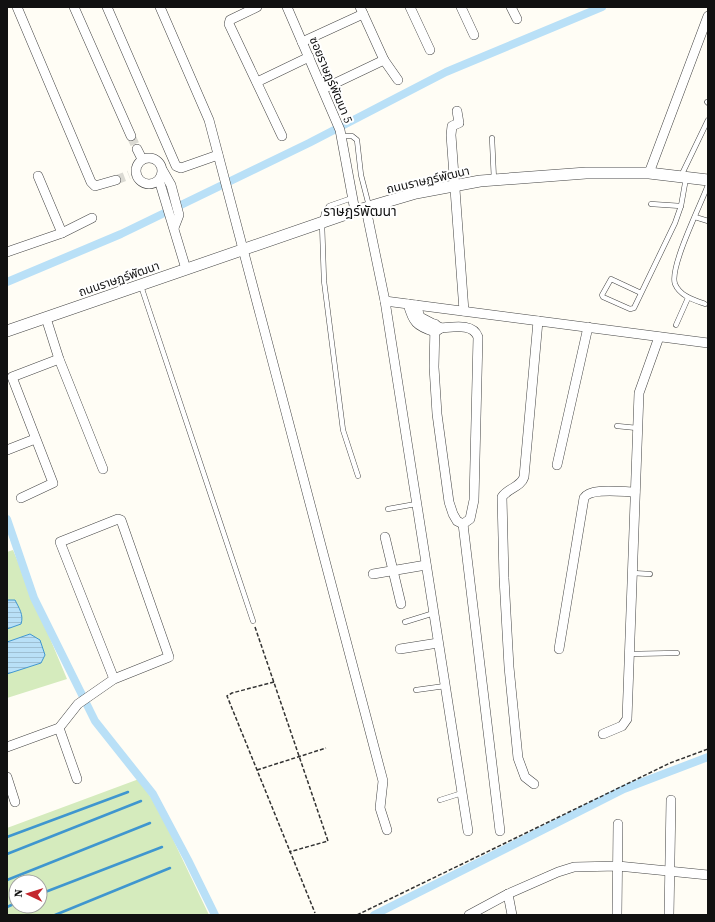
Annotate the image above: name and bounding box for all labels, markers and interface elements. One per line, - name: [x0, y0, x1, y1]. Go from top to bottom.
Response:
- street label: ซอยราษฎร์พัฒนา 5: [306, 34, 356, 126]
- street label: ถนนราษฏร์พัฒนา: [385, 163, 471, 197]
- district label: ราษฎร์พัฒนา: [323, 201, 397, 221]
- street label: ถนนราษฏร์พัฒนา: [76, 258, 162, 300]
- north arrow: [8, 874, 48, 914]
- text: N: [11, 889, 26, 898]

